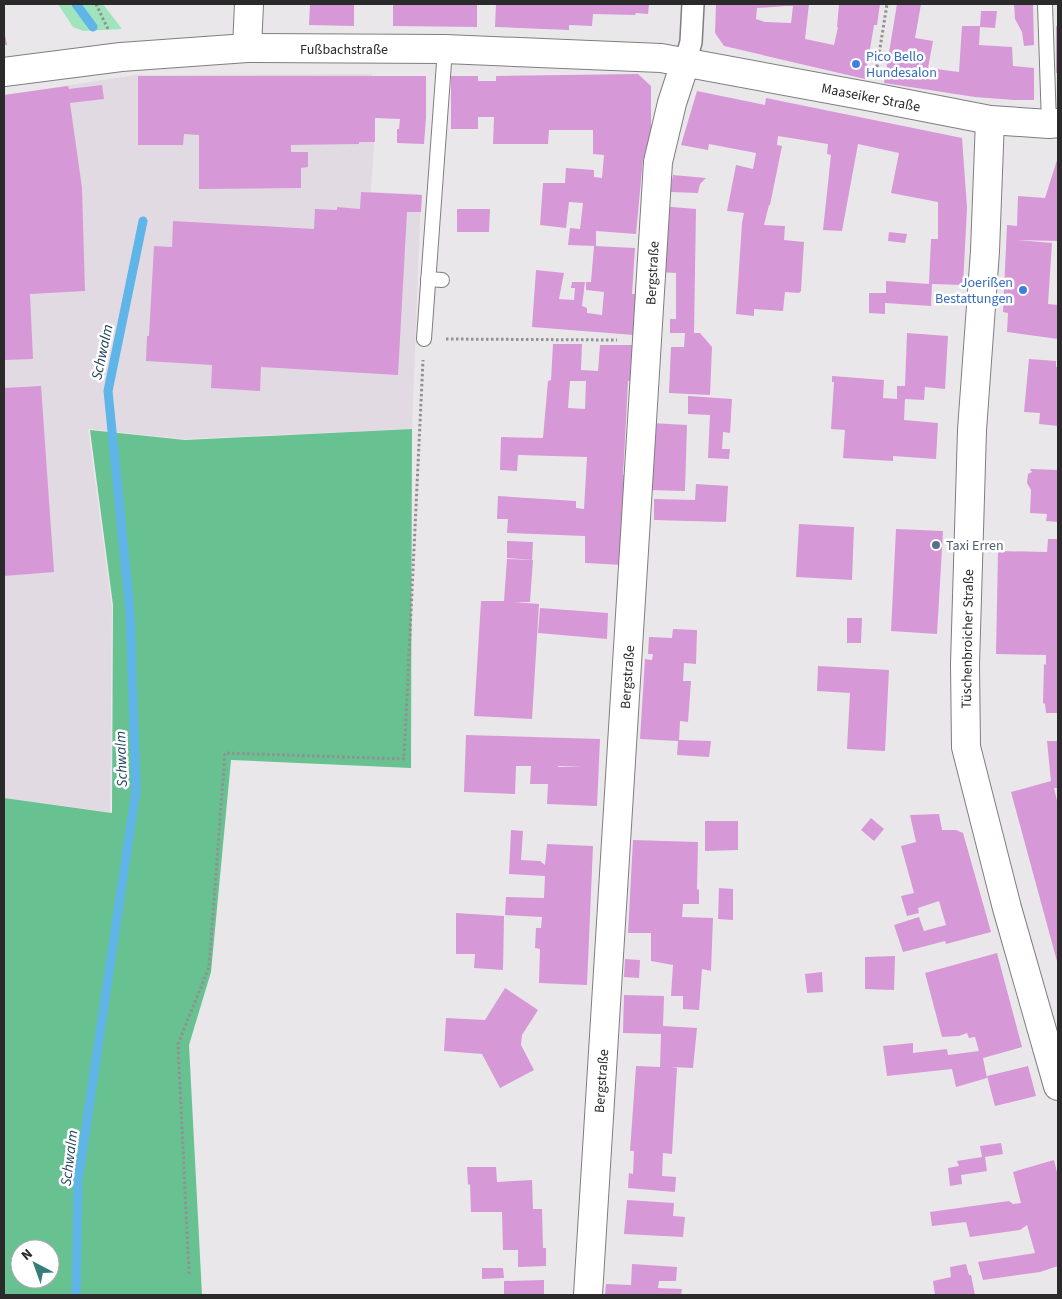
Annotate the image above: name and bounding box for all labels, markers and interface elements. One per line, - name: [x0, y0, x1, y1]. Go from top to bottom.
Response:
- street label: Fußbachstraße: [300, 40, 388, 60]
- place label: Pico Bello Hundesalon: [866, 47, 937, 83]
- marker: Pico Bello Hundesalon: [850, 58, 862, 70]
- street label: Maaseiker Straße: [820, 79, 922, 117]
- street label: Bergstraße: [641, 241, 665, 305]
- place label: Joerißen Bestattungen: [935, 273, 1013, 309]
- marker: Joerißen Bestattungen: [1017, 284, 1029, 296]
- water label: Schwalm: [86, 322, 119, 382]
- place label: Taxi Erren: [946, 536, 1004, 556]
- marker: Taxi Erren: [930, 539, 942, 551]
- street label: Tüschenbroicher Straße: [957, 569, 979, 709]
- street label: Bergstraße: [616, 644, 640, 710]
- water label: Schwalm: [110, 730, 133, 787]
- street label: Bergstraße: [590, 1048, 614, 1114]
- water label: Schwalm: [56, 1129, 83, 1187]
- north arrow: [10, 1239, 60, 1289]
- text: N: [17, 1244, 37, 1266]

